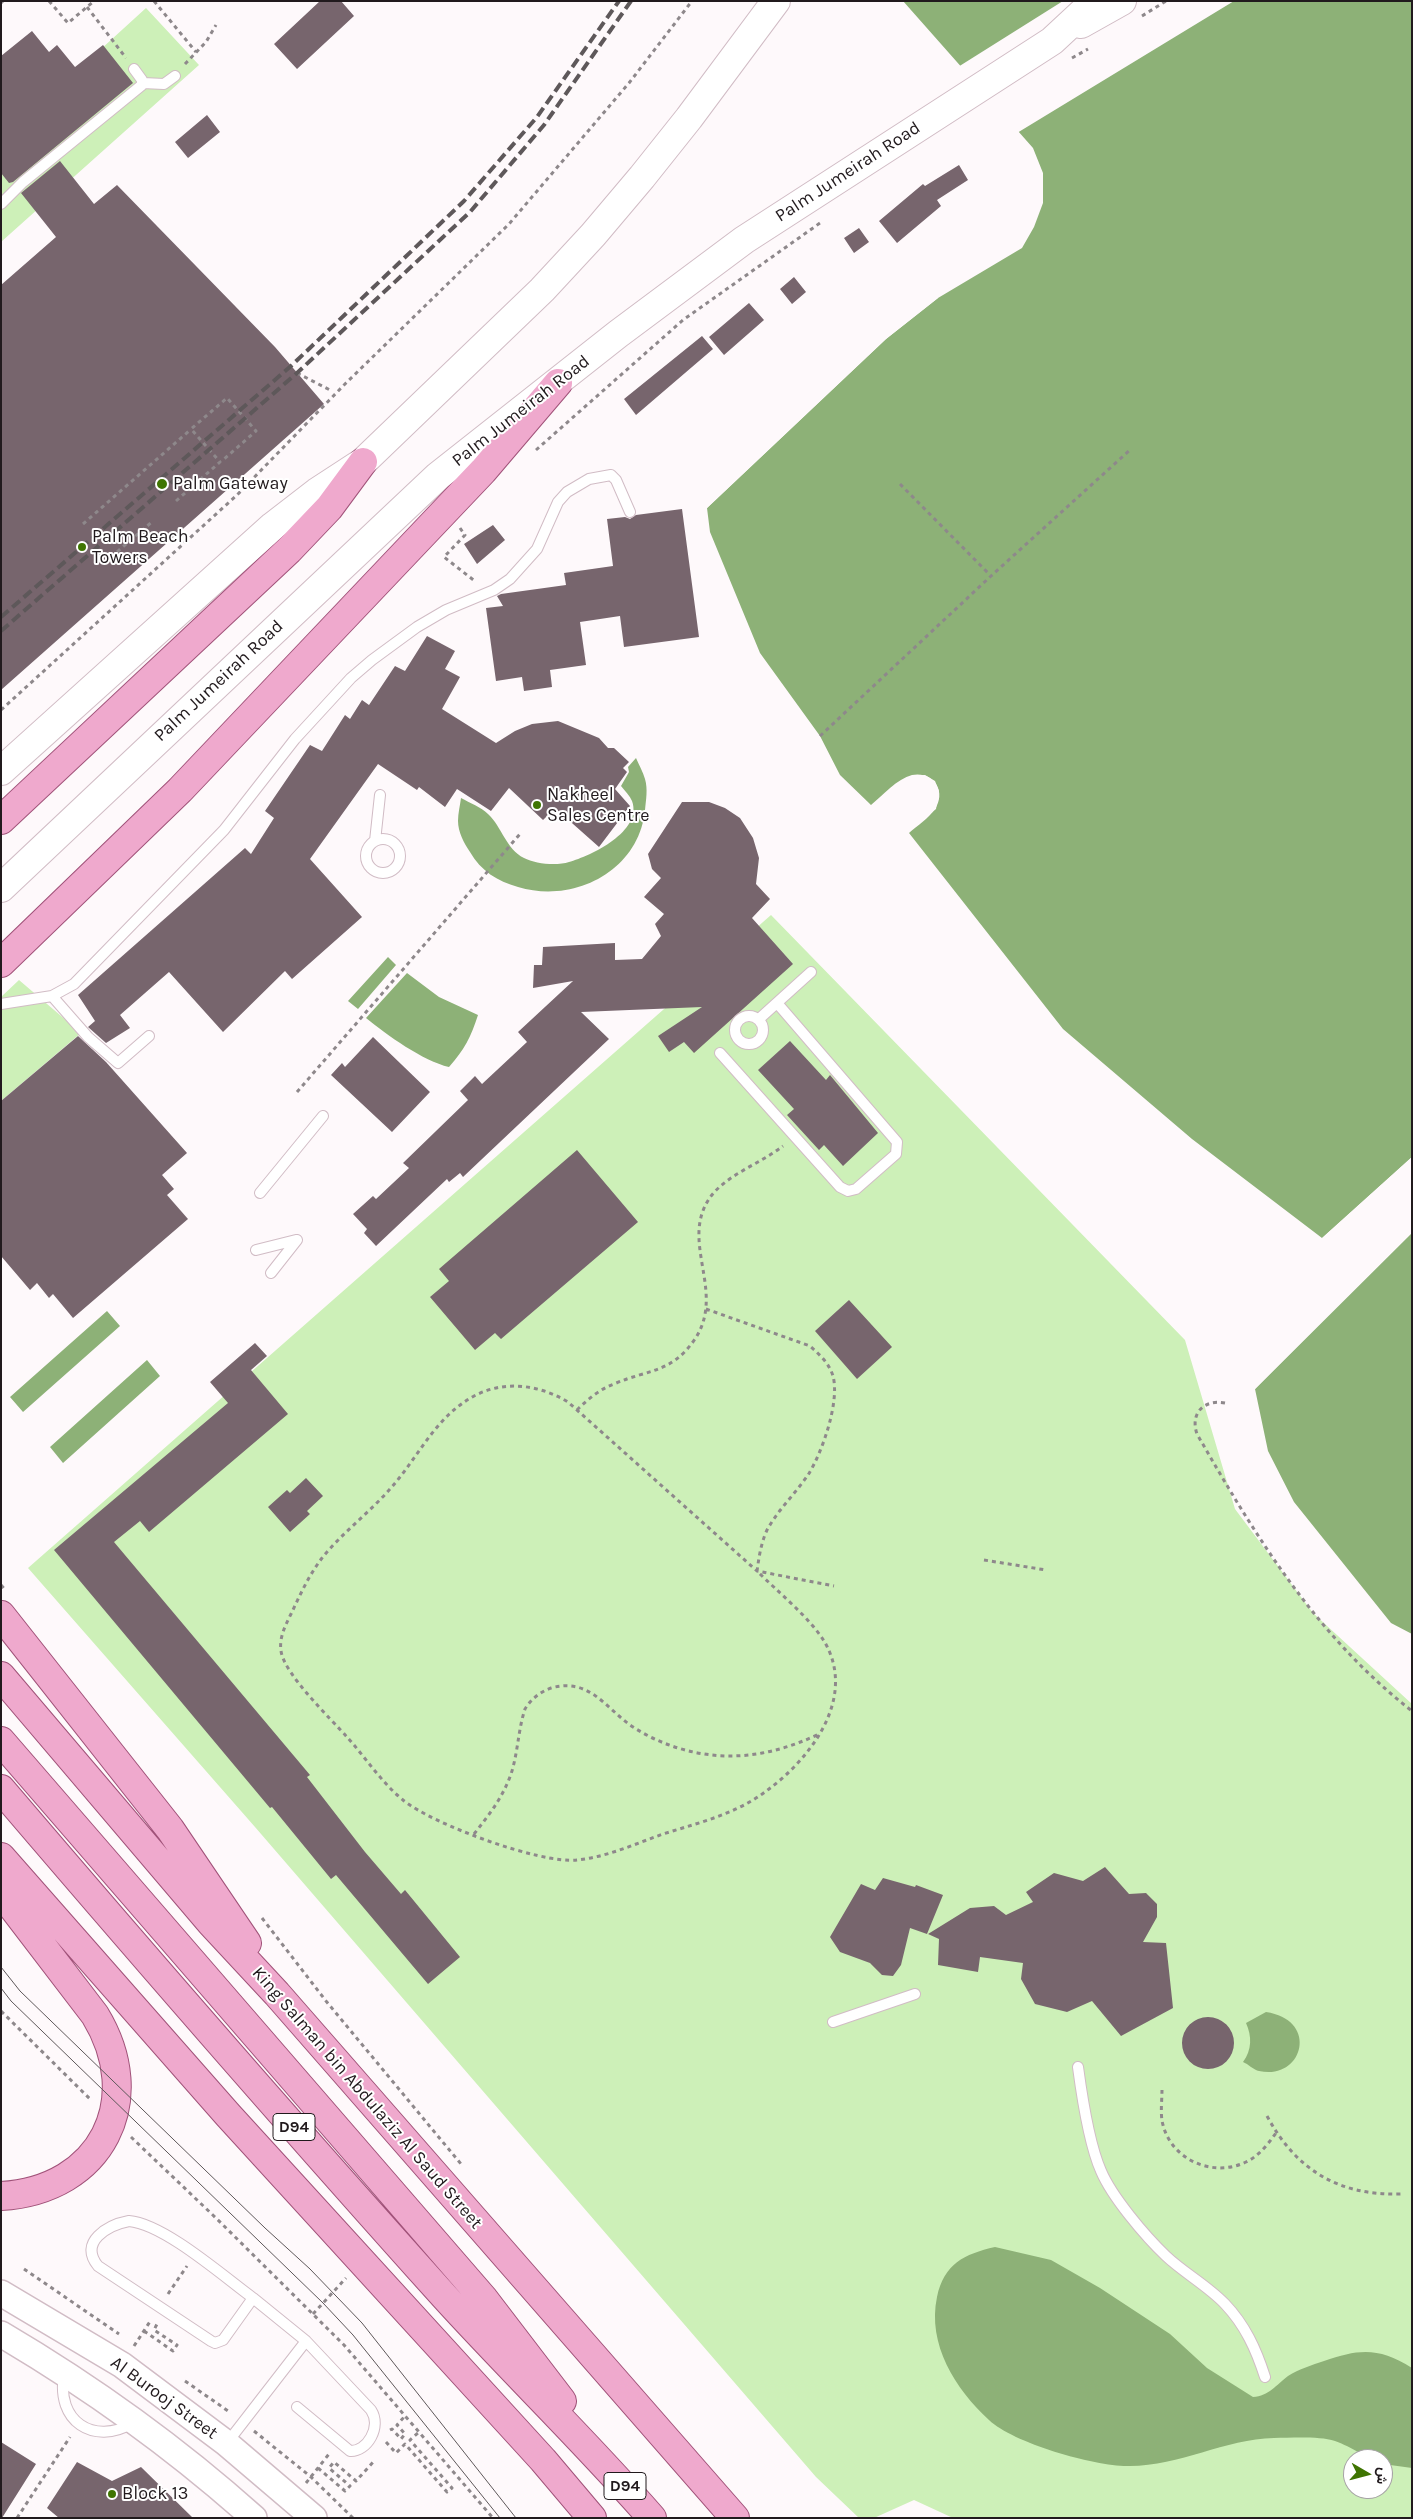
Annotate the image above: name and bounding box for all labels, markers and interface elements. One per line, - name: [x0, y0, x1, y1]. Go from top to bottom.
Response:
- street label: Palm Jumeirah Road: [771, 117, 925, 227]
- street label: Palm Jumeirah Road: [448, 351, 594, 471]
- place label: Palm Gateway: [173, 473, 288, 495]
- marker: Palm Gateway: [155, 477, 169, 491]
- place label: Palm Beach Towers: [92, 526, 189, 568]
- marker: Palm Beach Towers: [76, 541, 88, 553]
- street label: Palm Jumeirah Road: [150, 616, 288, 746]
- place label: Nakheel Sales Centre: [547, 784, 649, 826]
- marker: Nakheel Sales Centre: [531, 799, 543, 811]
- street label: King Salman bin Abdulaziz Al Saud Street: [247, 1962, 487, 2234]
- road number: D94: [273, 2114, 315, 2140]
- street label: Al Burooj Street: [106, 2352, 222, 2444]
- north arrow: [1343, 2449, 1393, 2499]
- text: ش: [1373, 2466, 1392, 2486]
- road number: D94: [604, 2472, 646, 2500]
- place label: Block 13: [122, 2483, 188, 2505]
- marker: Block 13: [106, 2488, 118, 2500]

